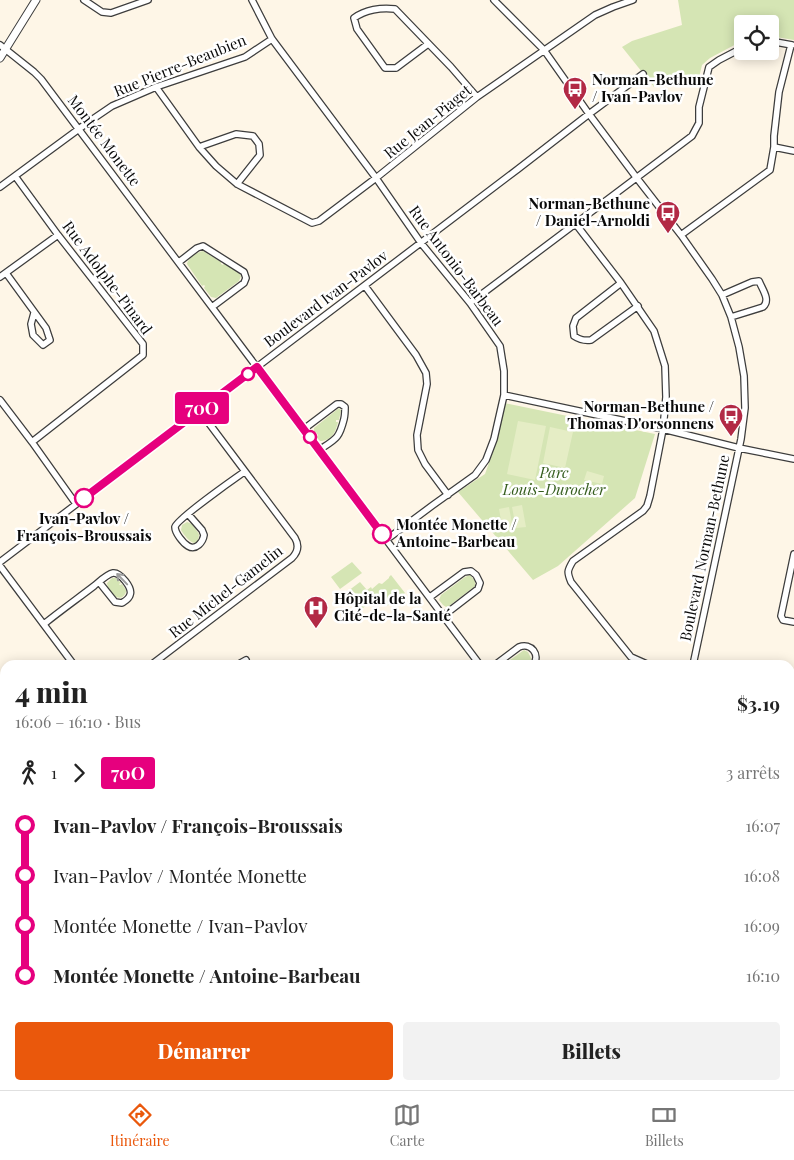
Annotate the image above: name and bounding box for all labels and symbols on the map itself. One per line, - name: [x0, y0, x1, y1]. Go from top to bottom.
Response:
- street label: Rue Pierre-Beaubien: [110, 29, 249, 101]
- place label: Norman-Bethune / Ivan-Pavlov: [592, 69, 714, 106]
- bus stop icon: Norman-Bethune / Ivan-Pavlov: [562, 76, 588, 110]
- street label: Rue Jean-Piaget: [379, 79, 476, 163]
- street label: Montée Monette: [64, 91, 146, 190]
- place label: Norman-Bethune / Daniel-Arnoldi: [528, 193, 650, 230]
- bus stop icon: Norman-Bethune / Daniel-Arnoldi: [655, 200, 681, 234]
- street label: Rue Antonio-Barbeau: [405, 201, 509, 330]
- street label: Rue Adolphe-Pinard: [59, 217, 157, 338]
- street label: Boulevard Ivan-Pavlov: [259, 245, 392, 351]
- unlabelled marker: [241, 367, 255, 381]
- line badge: 70O: [173, 392, 231, 424]
- place label: Norman-Bethune / Thomas D'orsonnens: [567, 396, 714, 433]
- bus stop icon: Norman-Bethune / Thomas D'orsonnens: [718, 403, 744, 437]
- unlabelled marker: [303, 430, 317, 444]
- street label: Boulevard Norman-Bethune: [674, 453, 734, 643]
- park label: Parc Louis-Durocher: [502, 462, 606, 499]
- marker: Ivan-Pavlov / François-Broussais: [74, 488, 94, 508]
- place label: Ivan-Pavlov / François-Broussais: [16, 508, 152, 545]
- place label: Montée Monette / Antoine-Barbeau: [395, 514, 517, 551]
- marker: Montée Monette / Antoine-Barbeau: [372, 524, 392, 544]
- street label: Rue Michel-Gamelin: [164, 540, 286, 642]
- one-way arrow: [116, 573, 128, 585]
- place label: Hôpital de la Cité-de-la-Santé: [334, 588, 452, 625]
- hospital icon: Hôpital de la Cité-de-la-Santé: [303, 595, 329, 629]

